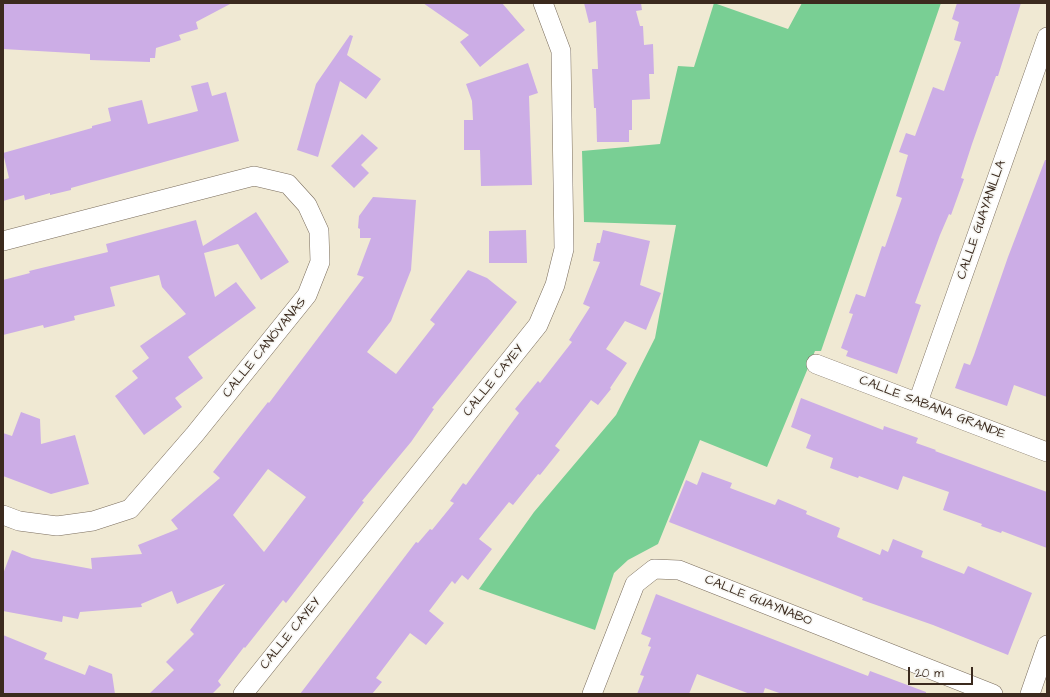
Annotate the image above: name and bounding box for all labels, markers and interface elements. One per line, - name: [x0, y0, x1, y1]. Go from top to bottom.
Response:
- street label: CALLE GUAYANILLA: [954, 158, 1010, 282]
- street label: CALLE CANÓVANAS: [220, 295, 310, 401]
- street label: CALLE CAYEY: [460, 342, 528, 420]
- street label: CALLE SABANA GRANDE: [857, 373, 1007, 443]
- street label: CALLE GUAYNABO: [702, 572, 814, 630]
- street label: CALLE CAYEY: [257, 595, 325, 673]
- scale bar: [910, 659, 975, 685]
- text: 20 m: [915, 665, 944, 682]

